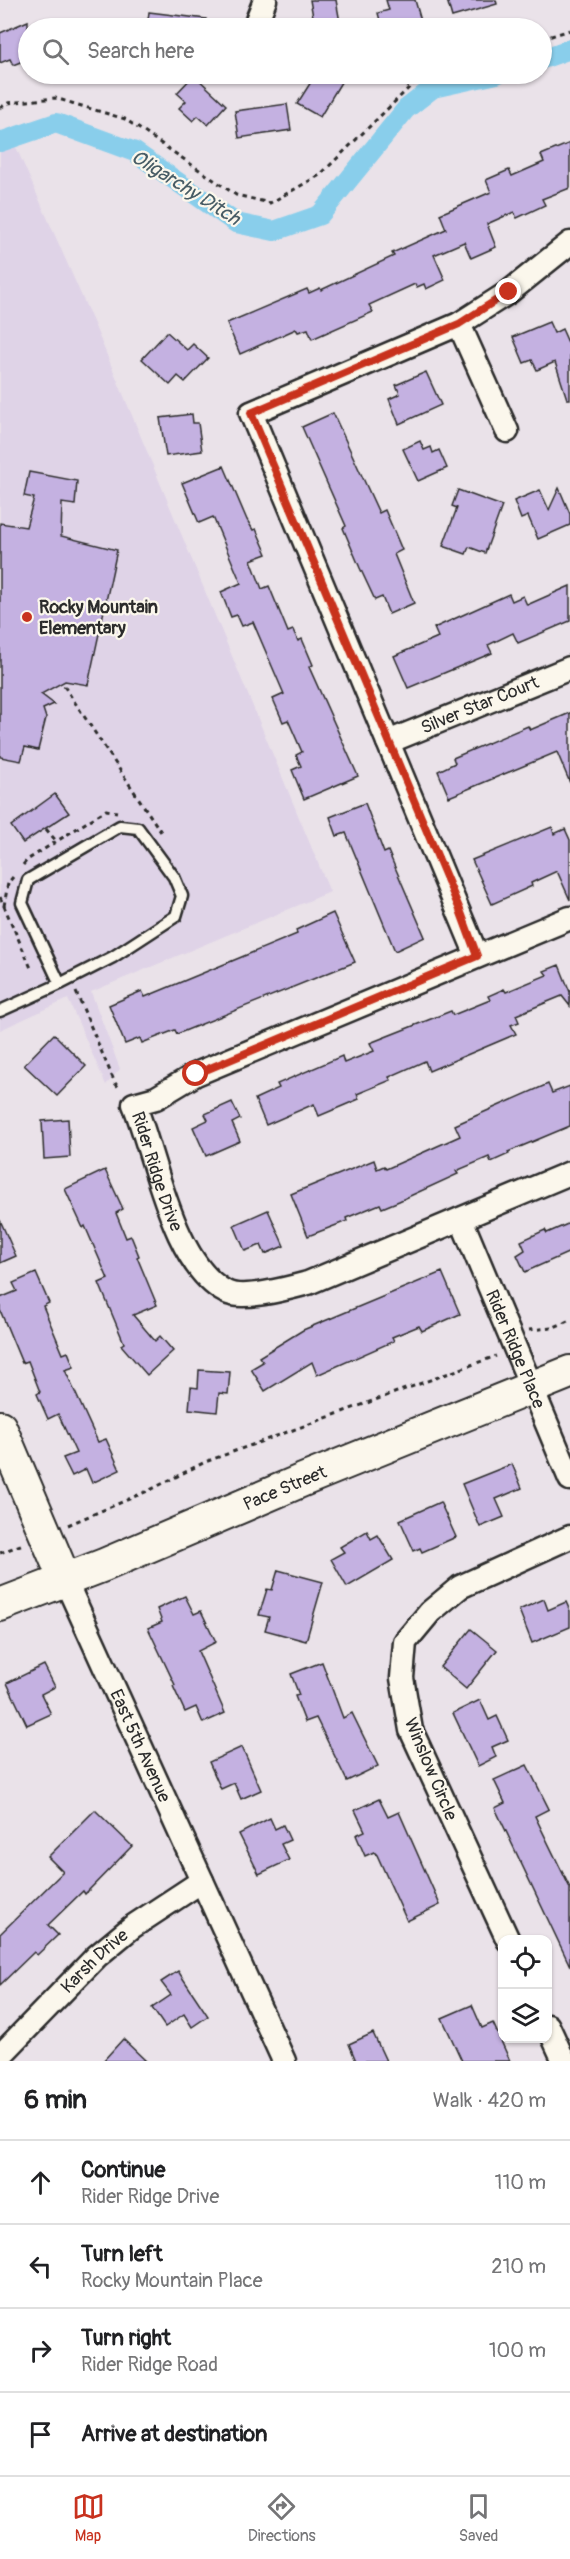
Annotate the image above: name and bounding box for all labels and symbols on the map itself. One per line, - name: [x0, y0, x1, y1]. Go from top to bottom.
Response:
- water label: Oligarchy Ditch: [127, 144, 246, 232]
- route end: [495, 278, 521, 304]
- place label: Rocky Mountain Elementary: [39, 596, 158, 640]
- marker: Rocky Mountain Elementary: [20, 610, 34, 624]
- street label: Silver Star Court: [417, 671, 543, 739]
- route start: [182, 1060, 208, 1086]
- street label: Rider Ridge Drive: [126, 1109, 188, 1235]
- street label: Rider Ridge Place: [480, 1286, 550, 1412]
- street label: Pace Street: [240, 1460, 331, 1516]
- street label: East 5th Avenue: [104, 1686, 176, 1806]
- street label: Winslow Circle: [399, 1714, 462, 1824]
- street label: Karsh Drive: [56, 1924, 133, 1999]

